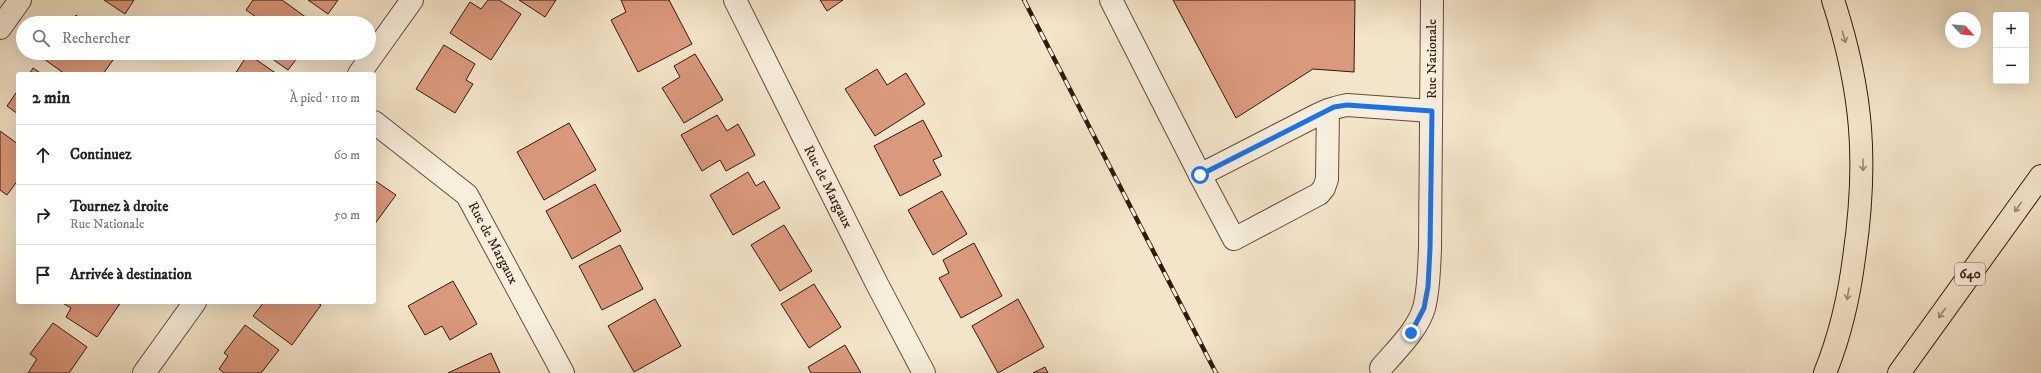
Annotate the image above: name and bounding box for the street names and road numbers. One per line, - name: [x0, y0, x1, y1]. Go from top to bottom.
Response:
- street label: Rue Nationale: [1423, 19, 1441, 99]
- street label: Rue de Margaux: [799, 142, 857, 232]
- street label: Rue de Margaux: [464, 199, 522, 288]
- road number: 640: [1955, 263, 1985, 285]

